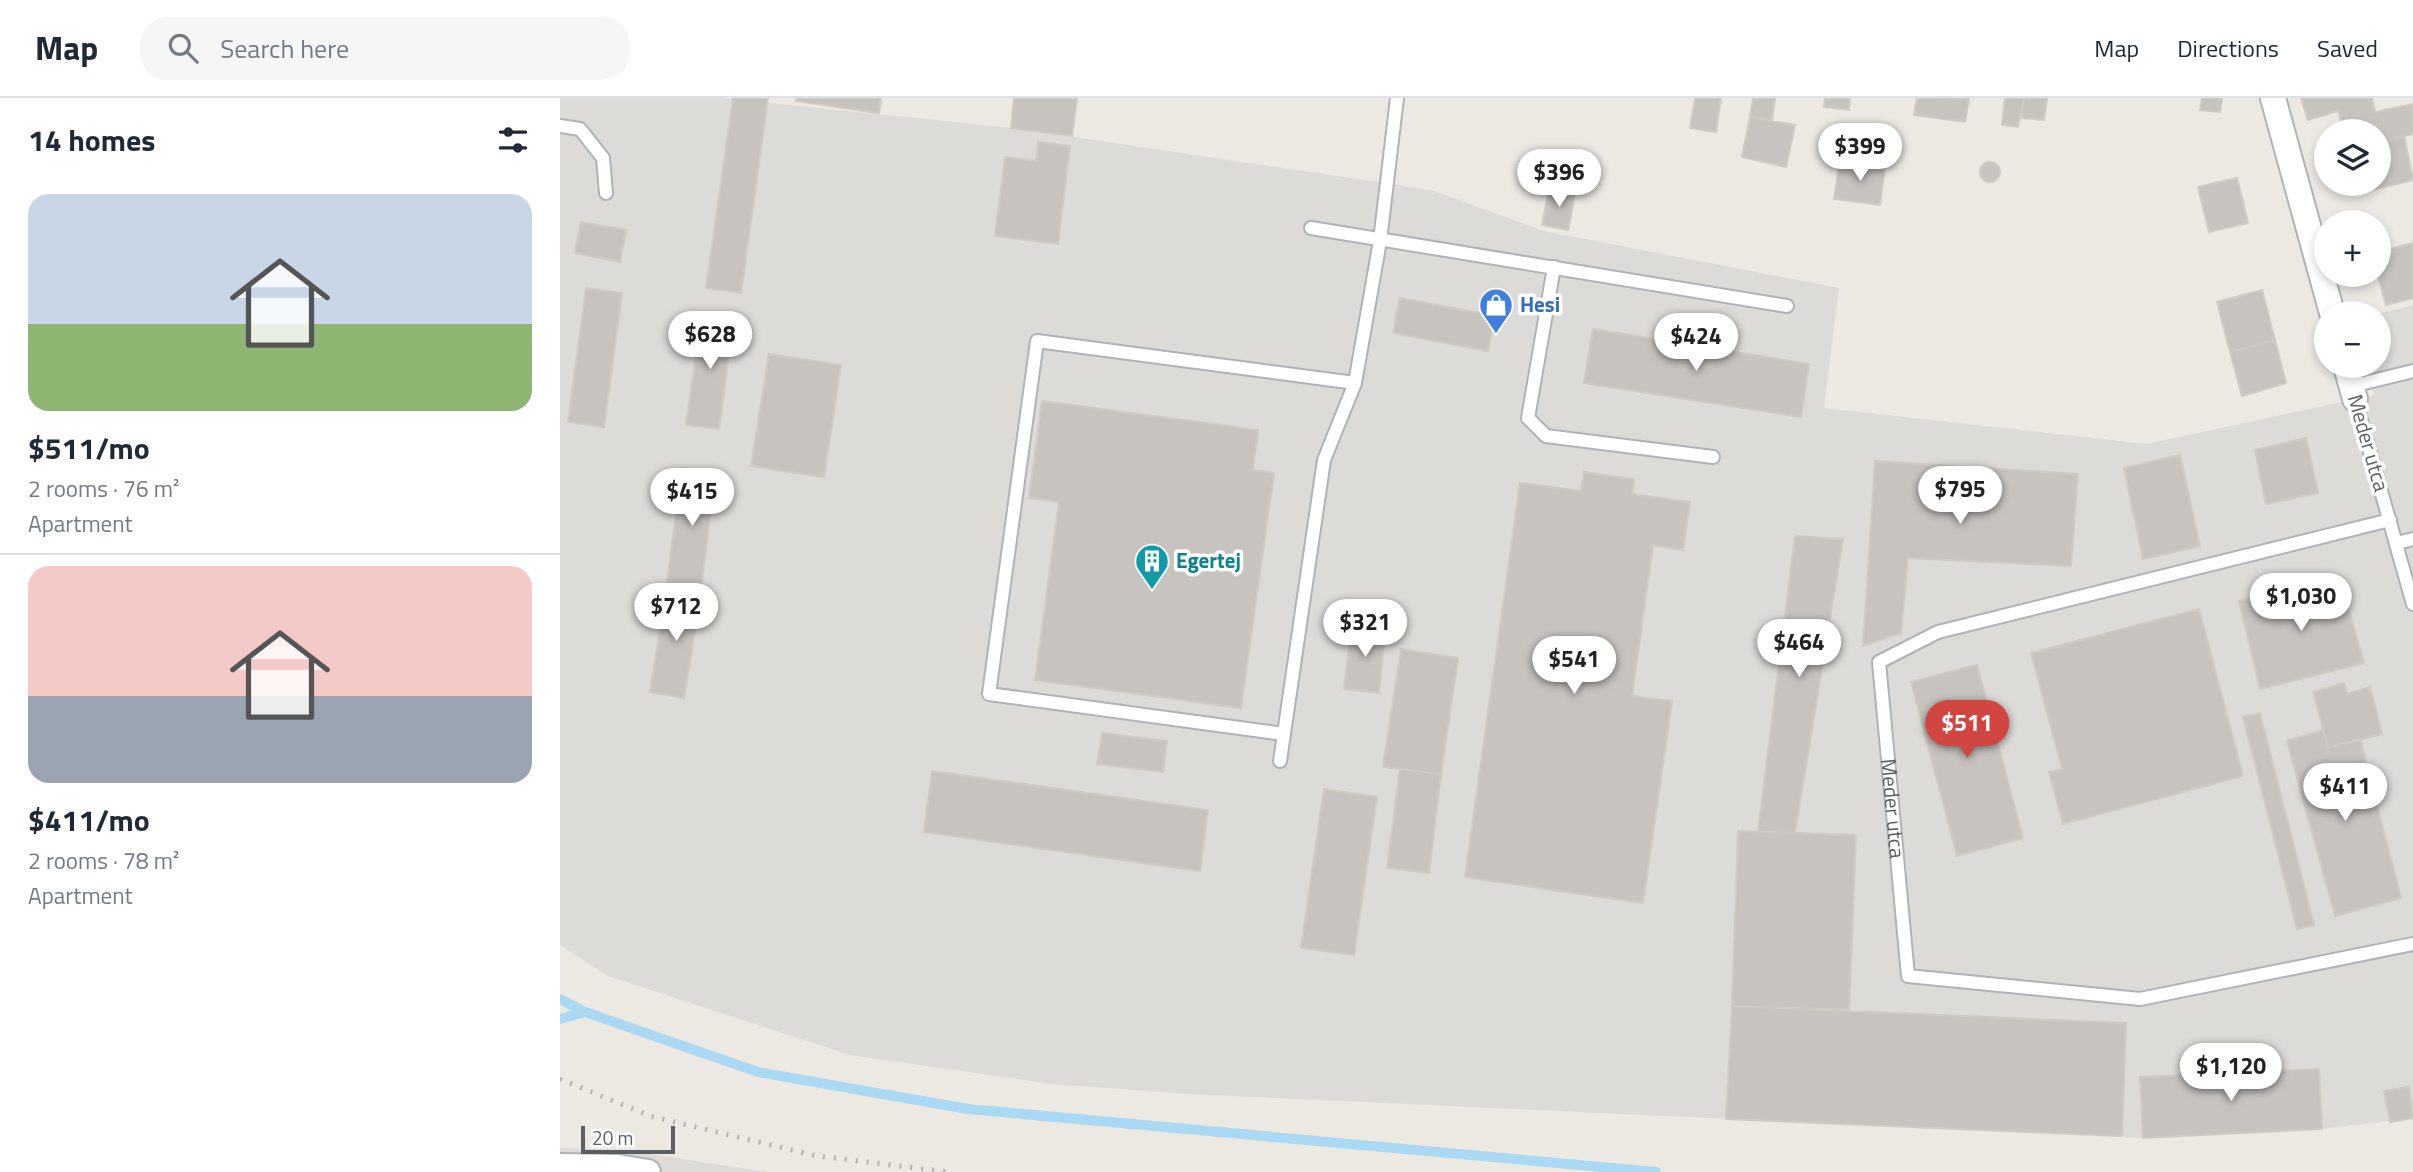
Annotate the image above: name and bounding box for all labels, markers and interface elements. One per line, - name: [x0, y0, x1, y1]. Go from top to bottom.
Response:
- search box: [140, 17, 630, 80]
- text: Map: [35, 23, 98, 73]
- icon: search: [164, 29, 202, 67]
- text: Search here: [220, 29, 349, 68]
- text: Map: [2094, 30, 2139, 66]
- text: Directions: [2177, 30, 2279, 66]
- text: Saved: [2317, 30, 2378, 66]
- text: 14 homes: [28, 117, 155, 163]
- map controls: [2314, 119, 2391, 378]
- button: layers: [2314, 119, 2391, 196]
- icon: filters: [494, 121, 532, 159]
- pin: $399: [1819, 123, 1901, 183]
- text: $399: [1834, 128, 1886, 163]
- pin: $396: [1518, 150, 1600, 209]
- text: $396: [1533, 154, 1585, 189]
- button: +: [2314, 210, 2391, 287]
- icon: home: [217, 240, 343, 366]
- shop icon: Hesi: [1477, 286, 1515, 335]
- place label: Hesi: [1520, 288, 1560, 320]
- button: −: [2314, 301, 2391, 378]
- pin: $628: [669, 312, 751, 371]
- pin: $424: [1655, 314, 1737, 373]
- text: $628: [684, 316, 736, 351]
- text: $424: [1670, 318, 1722, 353]
- street label: Meder utca: [2340, 390, 2398, 496]
- text: $511/mo: [28, 425, 150, 471]
- pin: $795: [1919, 466, 2001, 526]
- pin: $415: [651, 468, 733, 528]
- text: 2 rooms · 76 m²: [28, 471, 179, 506]
- text: $795: [1934, 471, 1986, 506]
- text: $415: [666, 473, 718, 508]
- text: Apartment: [28, 506, 133, 541]
- building icon: Egertej: [1133, 542, 1171, 591]
- place label: Egertej: [1176, 544, 1241, 576]
- pin: $1,030: [2244, 574, 2358, 633]
- text: $1,030: [2266, 578, 2336, 613]
- pin: $712: [635, 584, 717, 643]
- text: $712: [650, 588, 702, 623]
- pin: $321: [1324, 600, 1406, 659]
- text: $321: [1339, 604, 1391, 639]
- icon: home: [217, 612, 343, 738]
- pin: $464: [1758, 620, 1840, 679]
- text: $464: [1773, 624, 1825, 659]
- pin: $541: [1533, 636, 1615, 696]
- text: $541: [1548, 641, 1600, 676]
- pin: $511: [1926, 700, 2008, 760]
- text: $511: [1941, 705, 1993, 740]
- street label: Meder utca: [1873, 757, 1914, 860]
- pin: $411: [2304, 764, 2386, 823]
- text: $411: [2319, 768, 2371, 803]
- text: $411/mo: [28, 797, 150, 843]
- text: 2 rooms · 78 m²: [28, 843, 179, 878]
- text: Apartment: [28, 878, 133, 913]
- pin: $1,120: [2174, 1044, 2288, 1103]
- text: $1,120: [2196, 1048, 2266, 1083]
- scale bar: [581, 1123, 676, 1155]
- text: 20 m: [592, 1123, 633, 1152]

